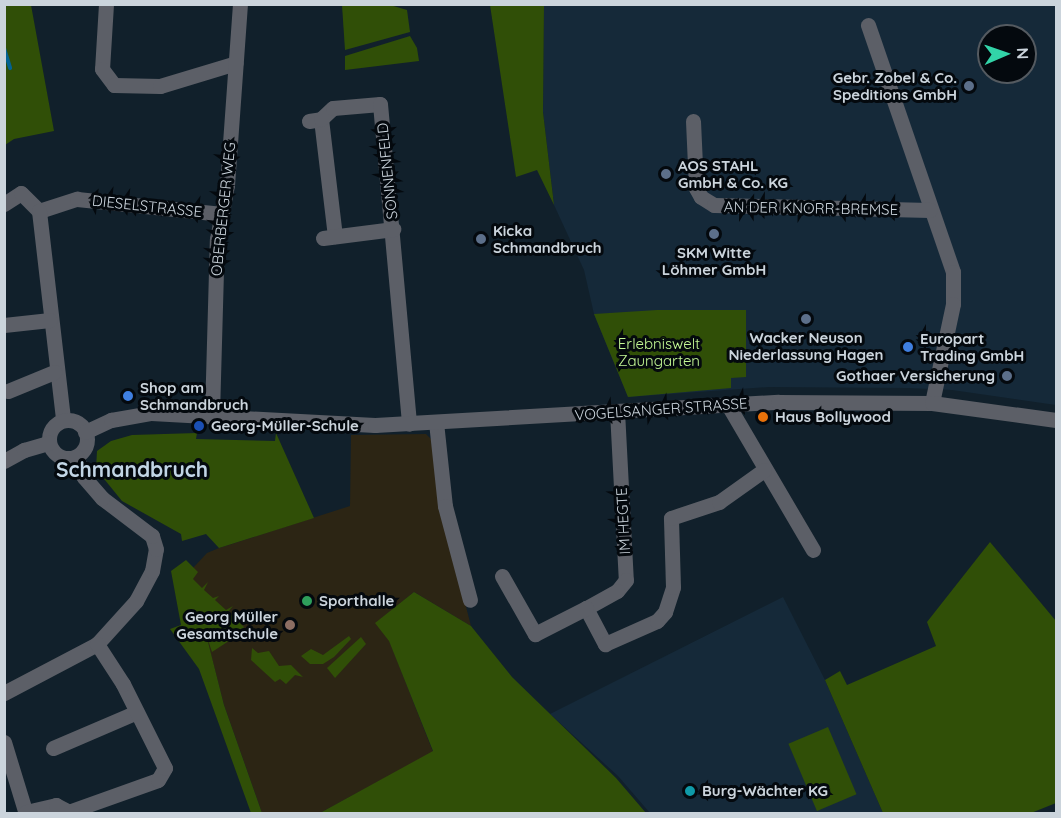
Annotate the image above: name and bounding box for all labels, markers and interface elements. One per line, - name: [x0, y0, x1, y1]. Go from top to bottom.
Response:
- north arrow: [977, 24, 1037, 84]
- text: N: [1013, 47, 1033, 60]
- place label: Gebr. Zobel & Co. Speditions GmbH: [833, 68, 957, 103]
- marker: Gebr. Zobel & Co. Speditions GmbH: [962, 79, 976, 93]
- street label: SONNENFELD: [373, 122, 401, 220]
- street label: OBERBERGER WEG: [207, 141, 239, 277]
- place label: AOS STAHL GmbH & Co. KG: [678, 156, 788, 191]
- marker: AOS STAHL GmbH & Co. KG: [659, 167, 673, 181]
- street label: DIESELSTRASSE: [91, 191, 203, 221]
- street label: AN DER KNORR-BREMSE: [724, 197, 898, 219]
- place label: Kicka Schmandbruch: [493, 221, 601, 256]
- marker: SKM Witte Löhmer GmbH: [707, 227, 721, 241]
- marker: Kicka Schmandbruch: [474, 232, 488, 246]
- place label: SKM Witte Löhmer GmbH: [662, 243, 766, 278]
- marker: Wacker Neuson Niederlassung Hagen: [799, 312, 813, 326]
- place label: Wacker Neuson Niederlassung Hagen: [729, 328, 883, 363]
- place label: Europart Trading GmbH: [920, 329, 1024, 364]
- park label: Erlebniswelt Zaungarten: [618, 334, 700, 369]
- marker: Europart Trading GmbH: [901, 340, 915, 354]
- place label: Gothaer Versicherung: [836, 367, 995, 385]
- marker: Gothaer Versicherung: [1000, 369, 1014, 383]
- place label: Shop am Schmandbruch: [140, 378, 248, 413]
- marker: Shop am Schmandbruch: [121, 389, 135, 403]
- street label: VOGELSANGER STRASSE: [574, 394, 748, 424]
- place label: Haus Bollywood: [775, 408, 891, 426]
- marker: Haus Bollywood: [756, 410, 770, 424]
- place label: Georg-Müller-Schule: [211, 417, 359, 435]
- marker: Georg-Müller-Schule: [192, 419, 206, 433]
- district label: Schmandbruch: [56, 456, 208, 482]
- street label: IM HEGTE: [612, 487, 634, 555]
- place label: Sporthalle: [319, 592, 394, 610]
- marker: Sporthalle: [300, 594, 314, 608]
- place label: Georg Müller Gesamtschule: [176, 607, 278, 642]
- marker: Georg Müller Gesamtschule: [283, 618, 297, 632]
- place label: Burg-Wächter KG: [702, 782, 828, 800]
- marker: Burg-Wächter KG: [683, 784, 697, 798]

